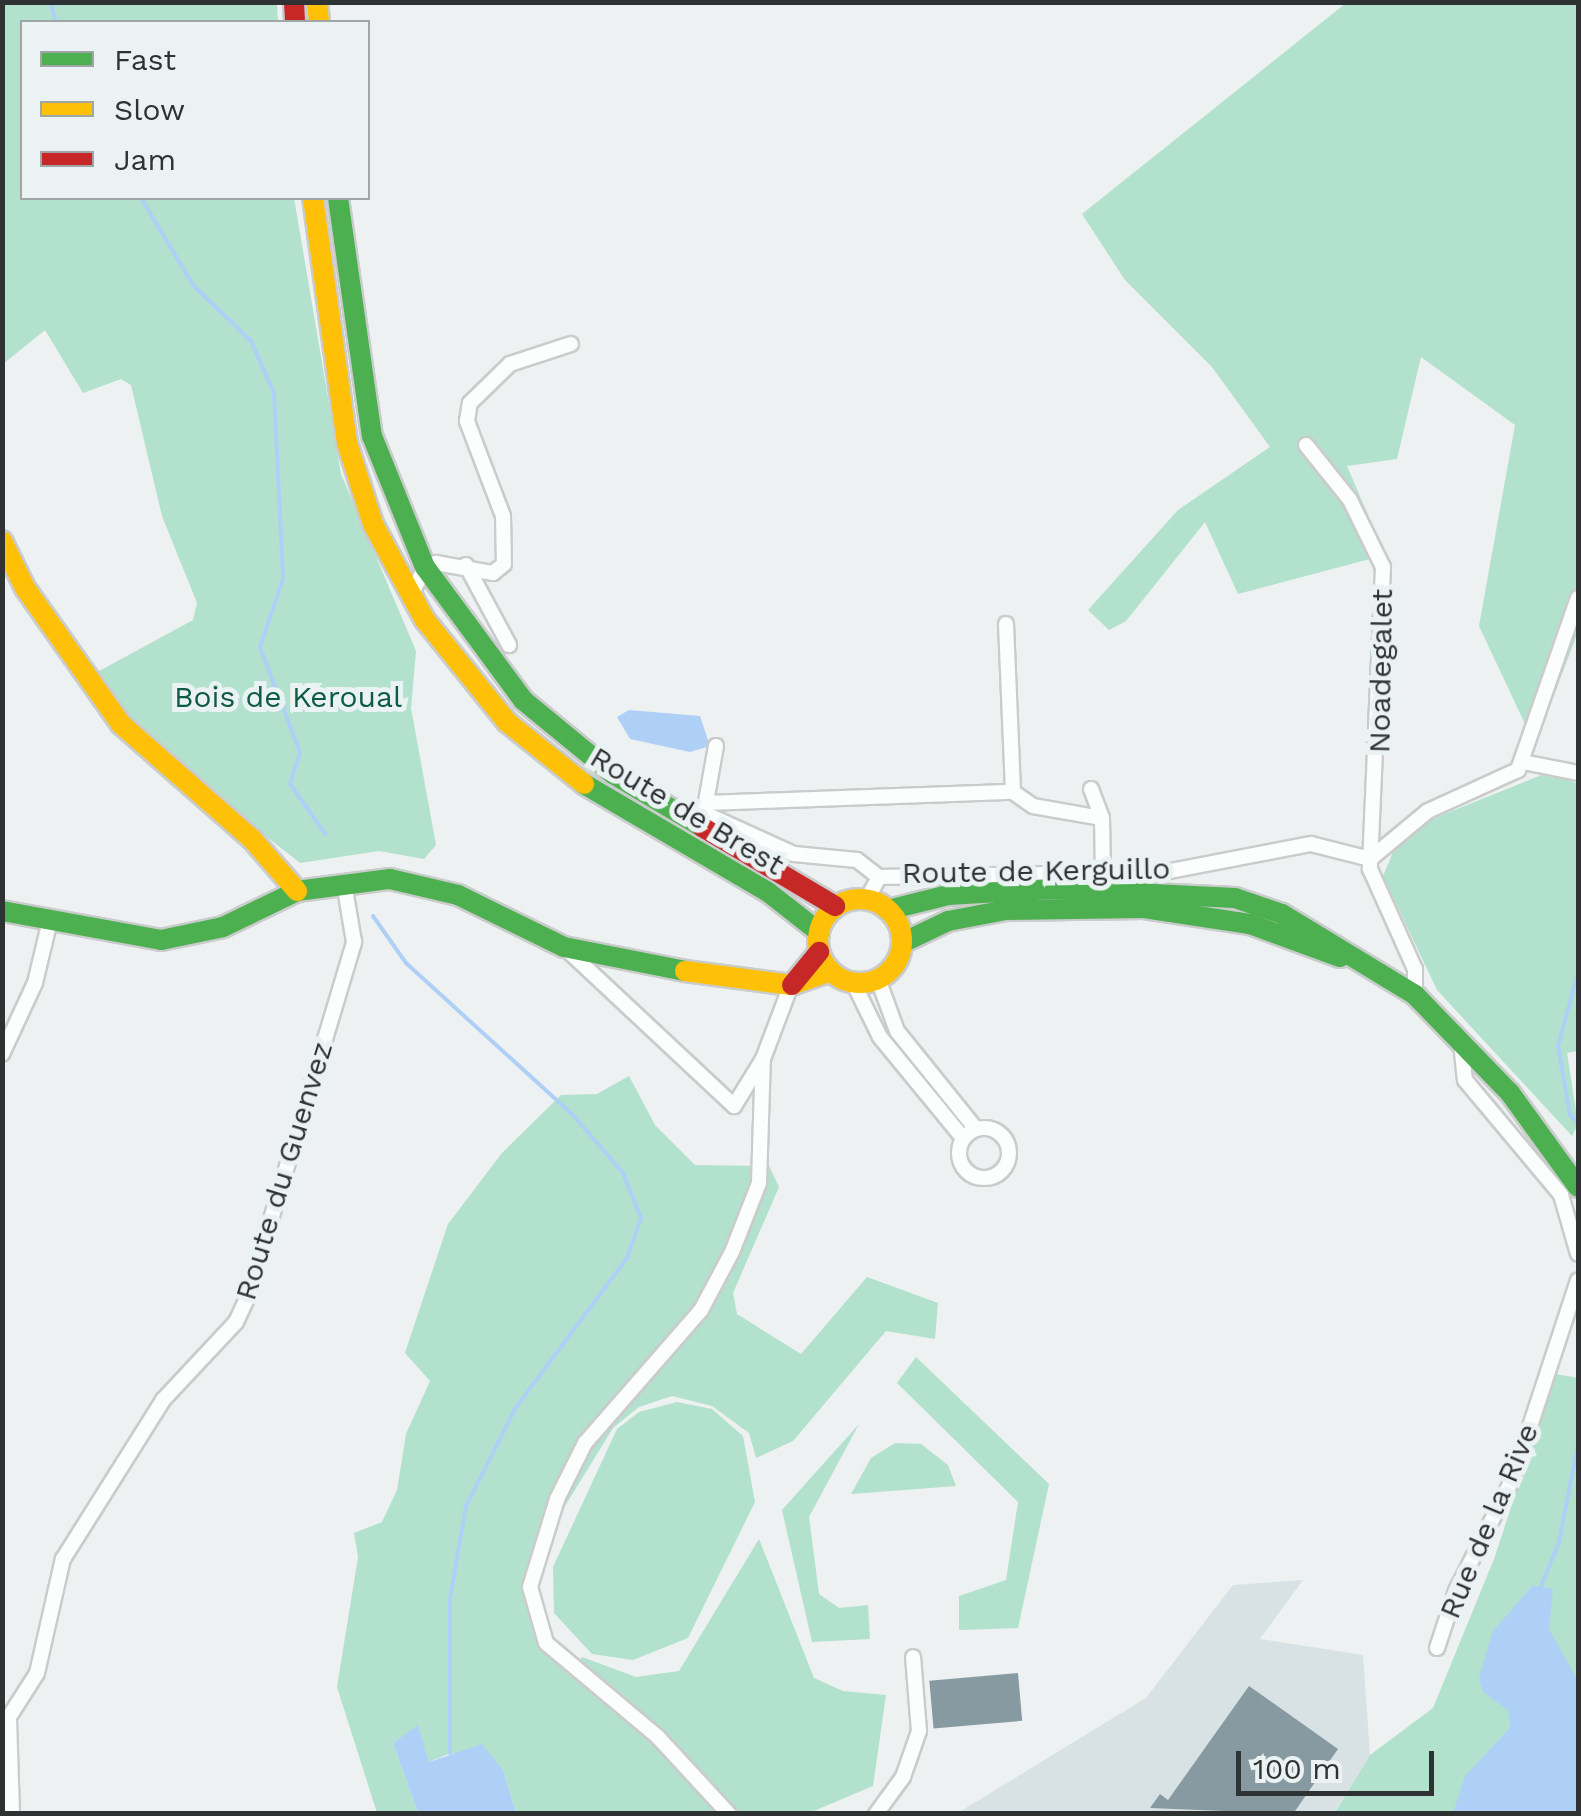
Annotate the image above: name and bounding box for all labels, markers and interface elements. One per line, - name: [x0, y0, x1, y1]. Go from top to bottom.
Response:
- legend: [20, 20, 370, 200]
- text: Fast: [114, 42, 176, 77]
- text: Slow: [114, 92, 185, 127]
- text: Jam: [114, 142, 176, 177]
- street label: Noadegalet: [1362, 588, 1400, 754]
- park label: Bois de Keroual: [174, 679, 402, 715]
- street label: Route de Brest: [584, 739, 790, 883]
- street label: Route de Kerguillo: [901, 851, 1171, 891]
- street label: Route du Guenvez: [228, 1037, 340, 1305]
- street label: Rue de la Rive: [1432, 1418, 1546, 1624]
- scale bar: [1241, 1731, 1438, 1793]
- text: 100 m: [1253, 1751, 1341, 1786]

